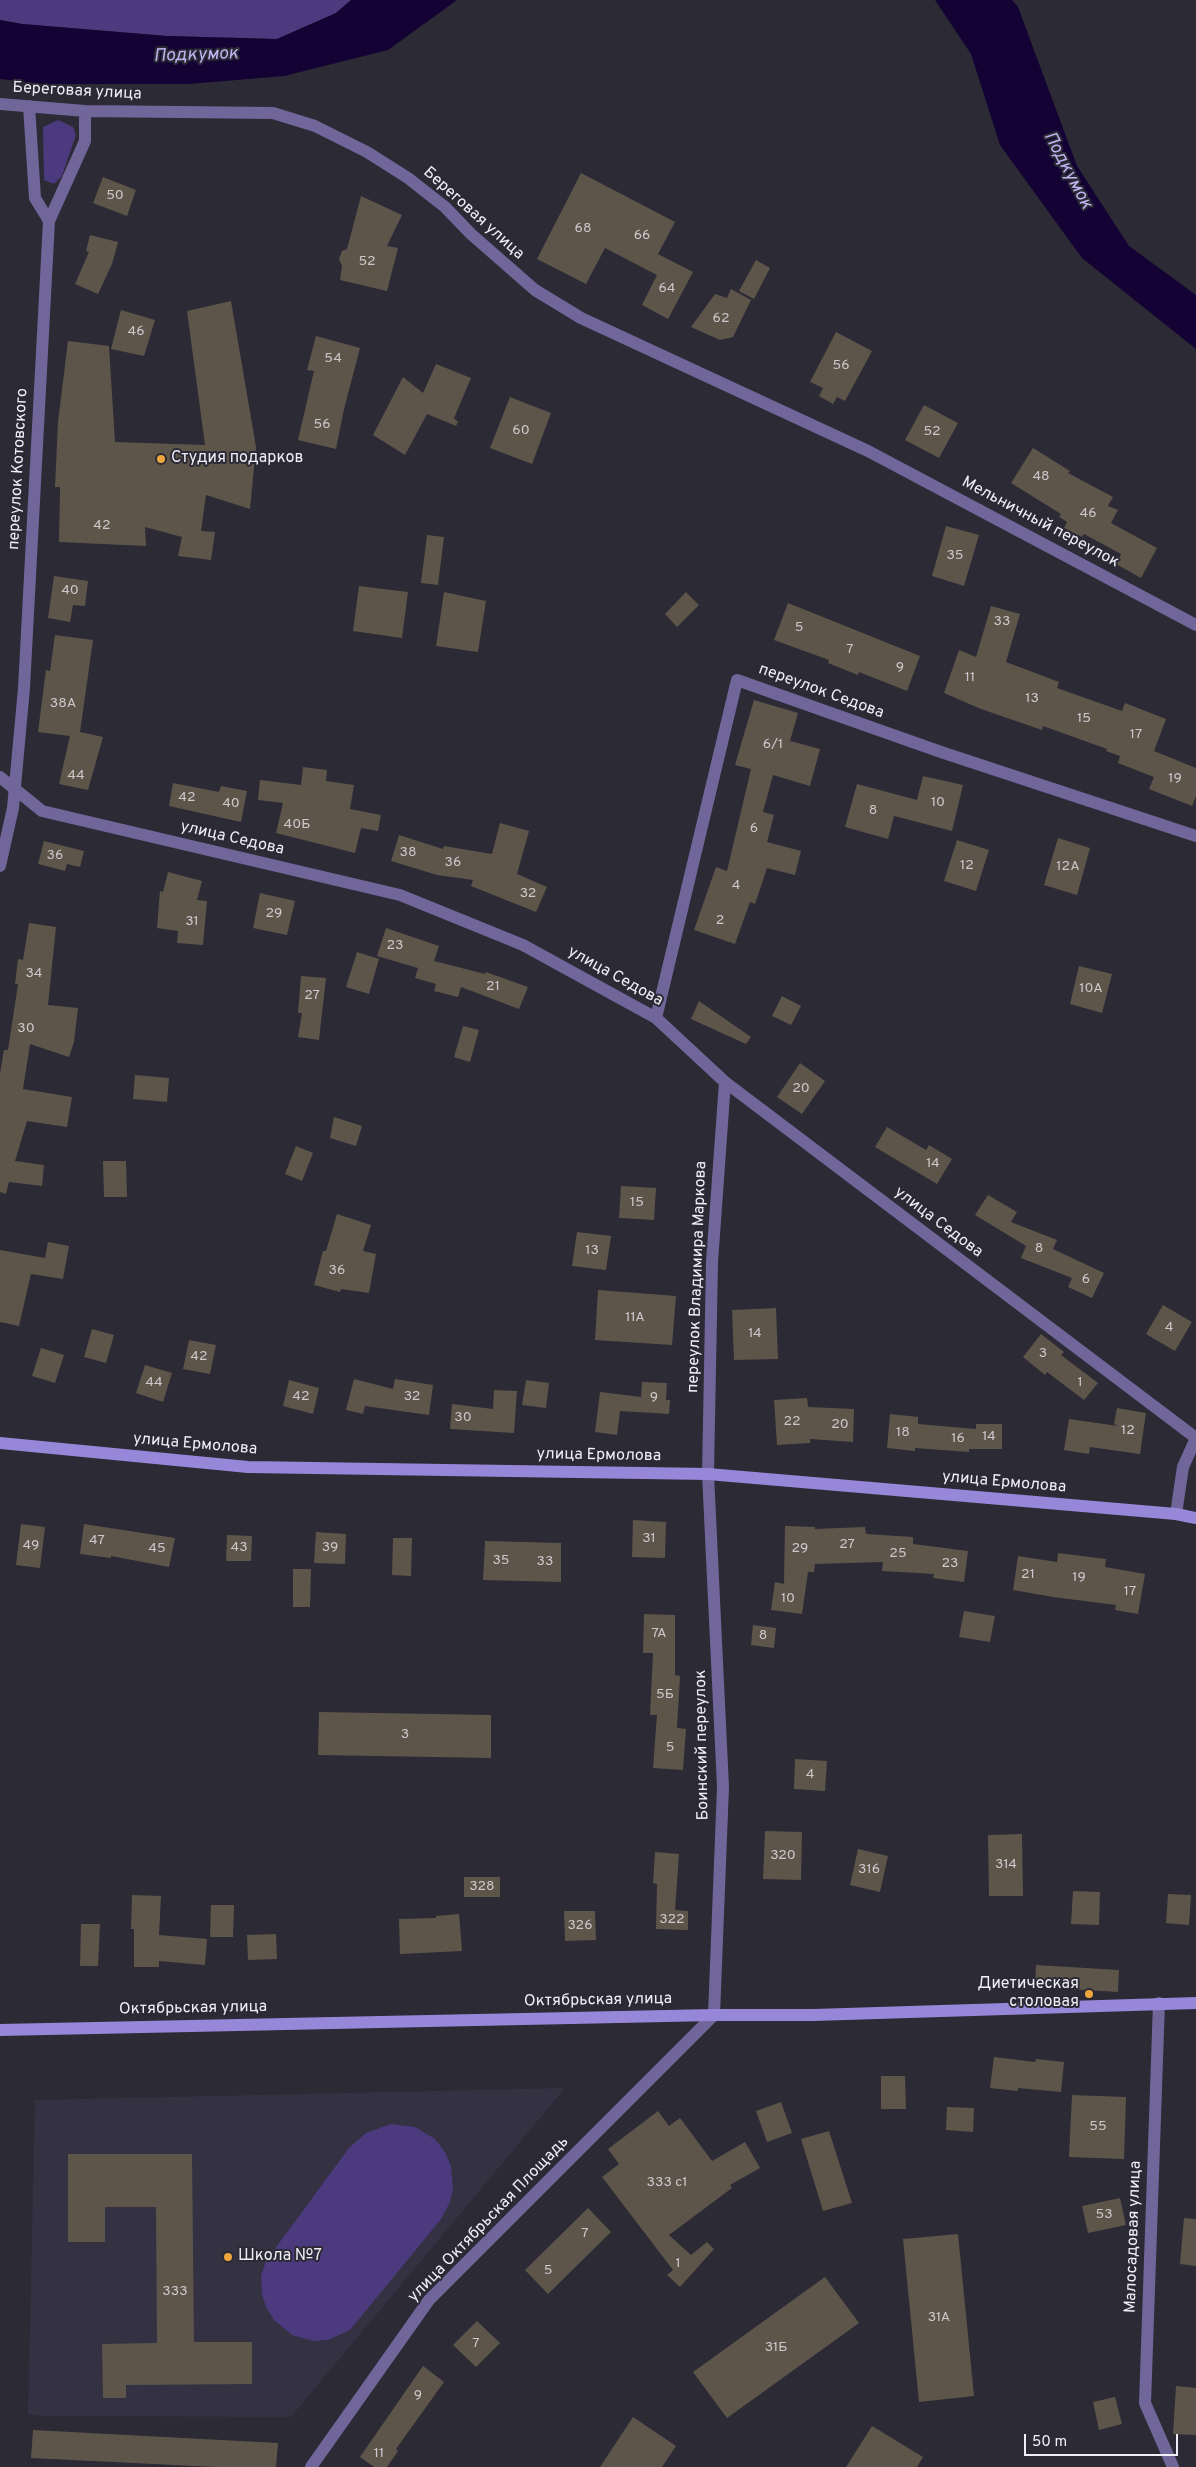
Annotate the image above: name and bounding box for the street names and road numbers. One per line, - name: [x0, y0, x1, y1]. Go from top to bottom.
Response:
- street label: Береговая улица: [12, 79, 142, 105]
- street label: Береговая улица: [419, 164, 527, 264]
- street label: переулок Котовского: [5, 388, 33, 550]
- street label: Мельничный переулок: [958, 473, 1122, 573]
- street label: переулок Седова: [756, 660, 886, 724]
- street label: улица Седова: [178, 818, 286, 860]
- street label: улица Седова: [564, 943, 666, 1011]
- street label: переулок Владимира Маркова: [684, 1161, 712, 1393]
- street label: улица Седова: [890, 1183, 986, 1263]
- street label: улица Ермолова: [132, 1430, 258, 1460]
- street label: улица Ермолова: [537, 1445, 661, 1467]
- street label: улица Ермолова: [941, 1468, 1067, 1498]
- street label: Боинский переулок: [692, 1669, 714, 1821]
- street label: Октябрьская улица: [524, 1990, 672, 2012]
- street label: Октябрьская улица: [119, 1998, 267, 2020]
- street label: улица Октябрьская Площадь: [405, 2133, 573, 2307]
- street label: Малосадовая улица: [1122, 2160, 1146, 2314]

